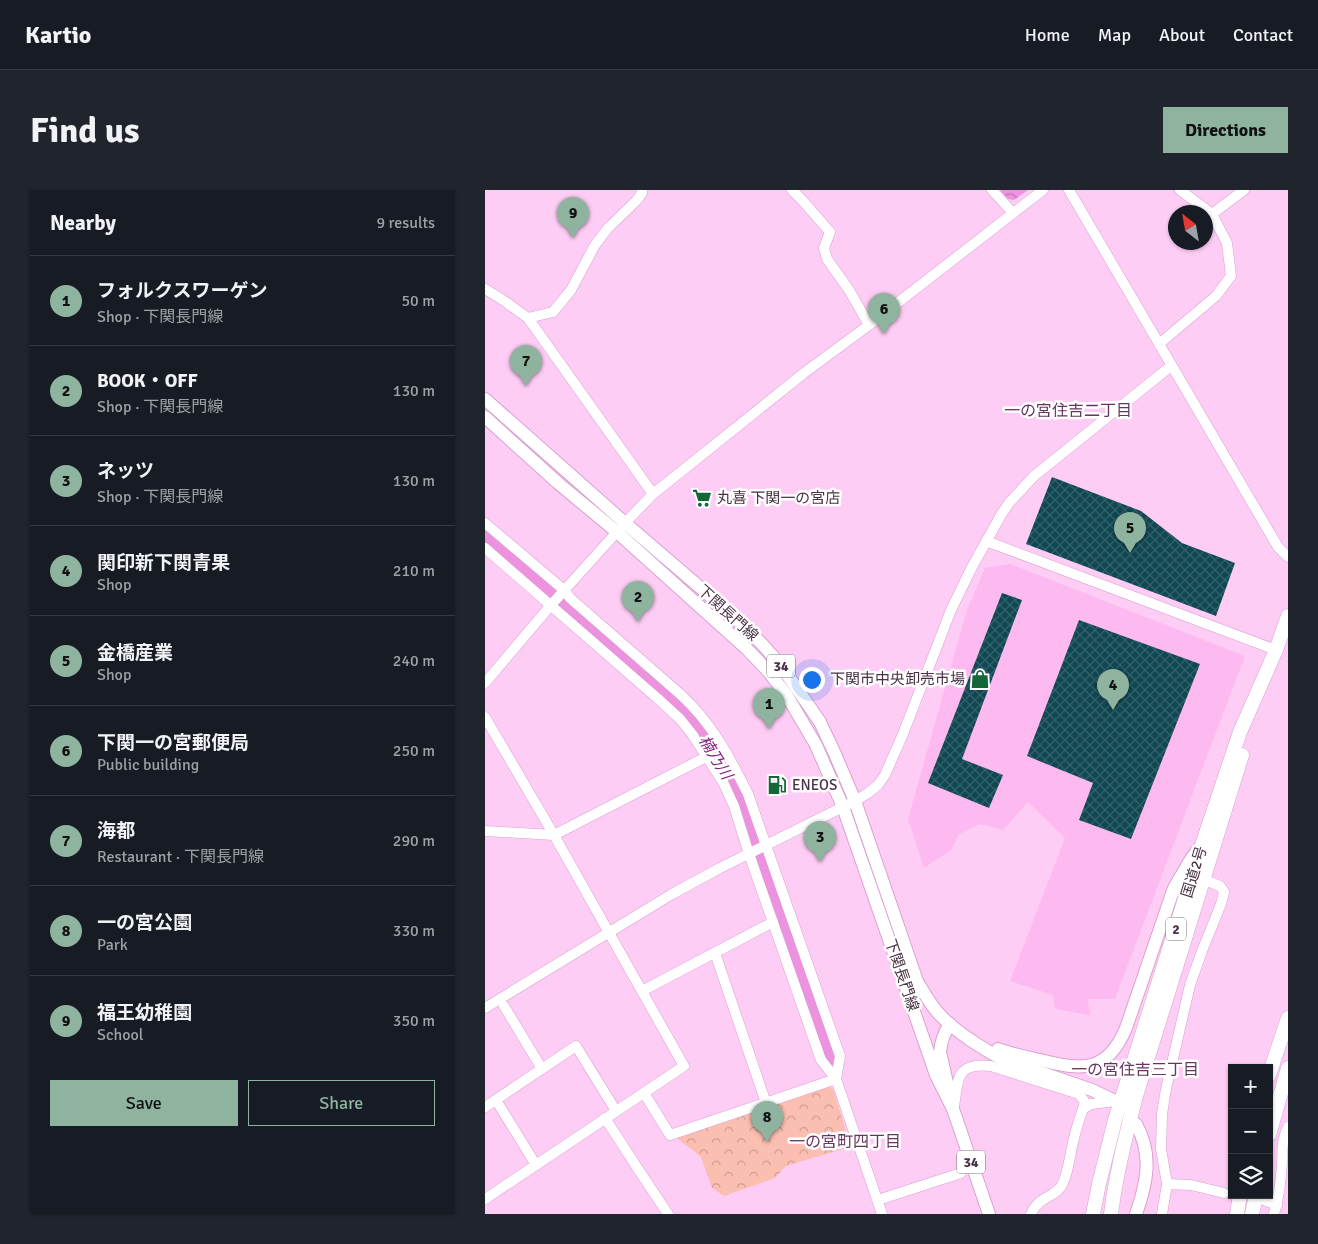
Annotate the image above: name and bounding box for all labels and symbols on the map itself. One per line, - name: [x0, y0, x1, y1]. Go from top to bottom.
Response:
- pin: 9: [557, 197, 589, 238]
- north arrow: [1168, 205, 1213, 250]
- pin: 6: [868, 293, 900, 334]
- pin: 7: [510, 345, 542, 386]
- district label: 一の宮住吉二丁目: [1004, 401, 1132, 421]
- supermarket icon: 丸喜 下関一の宮店: [691, 487, 713, 509]
- place label: 丸喜 下関一の宮店: [717, 489, 840, 507]
- pin: 5: [1114, 512, 1146, 553]
- pin: 2: [622, 581, 654, 622]
- street label: 下関長門線: [694, 581, 762, 645]
- road number: 34: [767, 654, 795, 678]
- your location: [799, 667, 825, 693]
- shop icon: 下関市中央卸売市場: [969, 668, 991, 690]
- pin: 4: [1097, 669, 1129, 710]
- place label: 下関市中央卸売市場: [830, 670, 965, 688]
- pin: 1: [753, 688, 785, 729]
- water label: 楠乃川: [694, 732, 737, 785]
- fuel station icon: ENEOS: [766, 774, 788, 796]
- place label: ENEOS: [792, 776, 837, 794]
- pin: 3: [804, 821, 836, 862]
- street label: 国道2号: [1178, 844, 1210, 900]
- road number: 2: [1166, 918, 1186, 941]
- street label: 下関長門線: [881, 937, 923, 1013]
- district label: 一の宮住吉三丁目: [1071, 1060, 1199, 1080]
- pin: 8: [751, 1101, 783, 1142]
- district label: 一の宮町四丁目: [789, 1132, 901, 1152]
- road number: 34: [957, 1150, 985, 1174]

